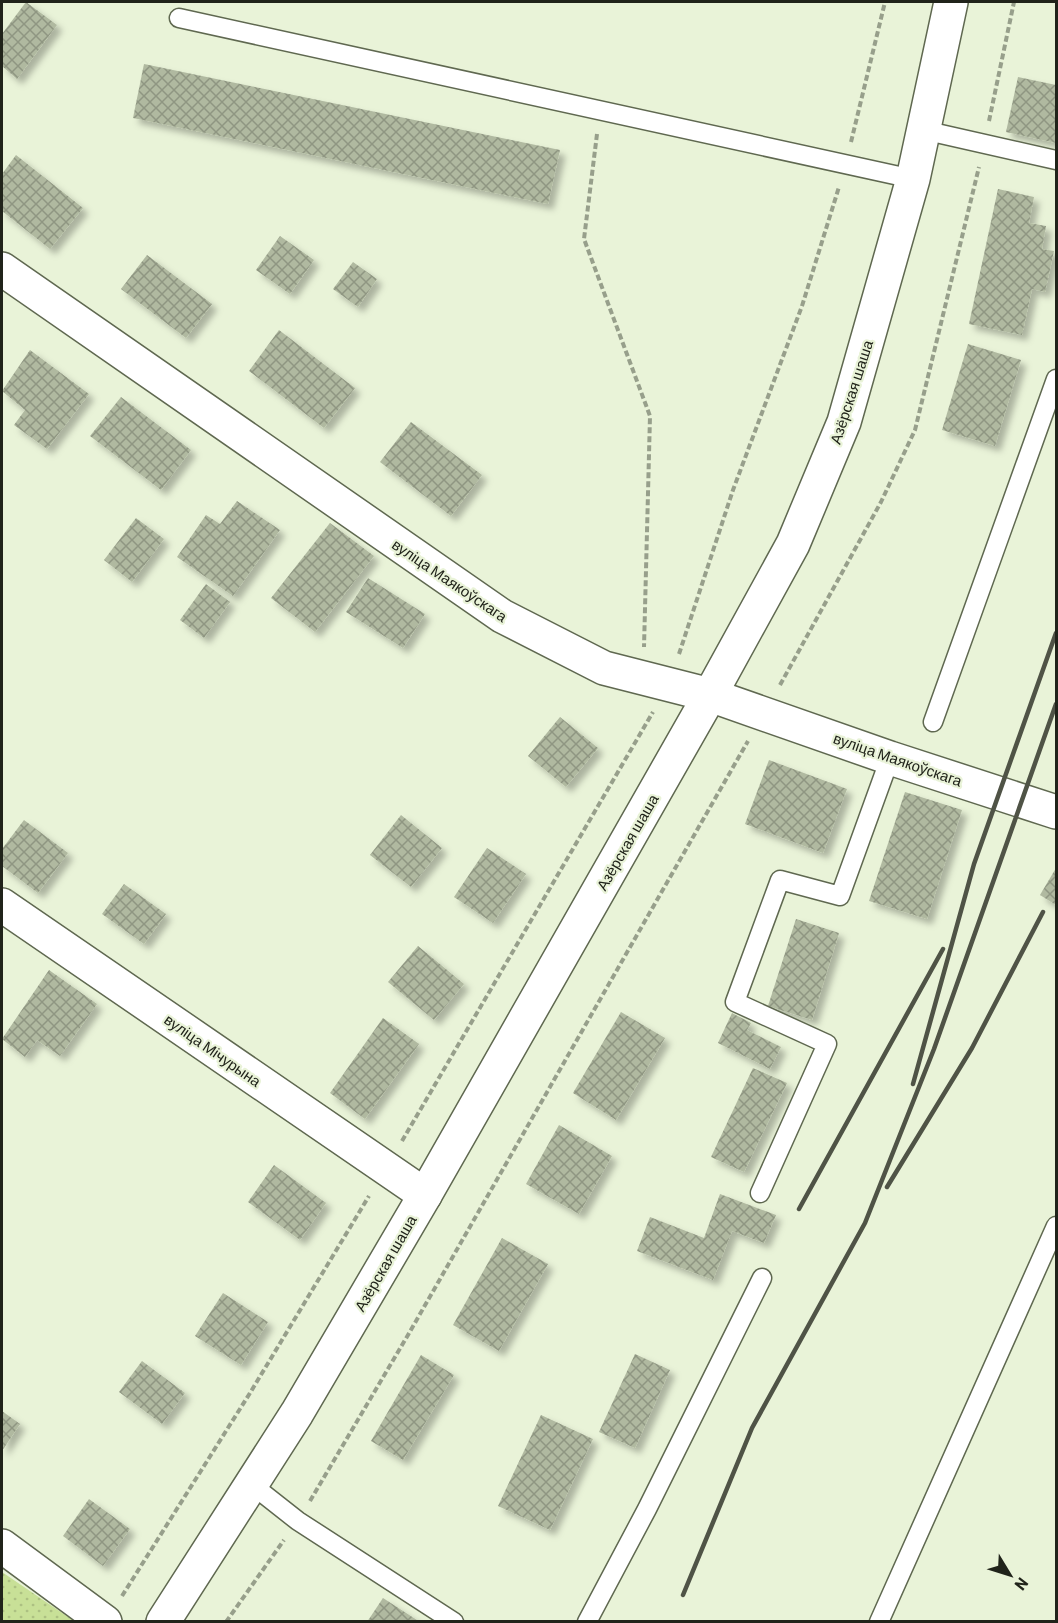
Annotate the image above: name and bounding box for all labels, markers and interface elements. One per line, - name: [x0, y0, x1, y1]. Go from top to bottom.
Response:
- street label: Азёрская шаша: [826, 337, 876, 446]
- street label: вуліца Маякоўскага: [389, 535, 511, 626]
- street label: вуліца Маякоўскага: [831, 729, 965, 790]
- street label: Азёрская шаша: [592, 790, 662, 893]
- street label: вуліца Мічурына: [161, 1010, 265, 1090]
- street label: Азёрская шаша: [350, 1211, 420, 1314]
- north arrow: [980, 1545, 1040, 1605]
- text: N: [1011, 1575, 1033, 1595]

